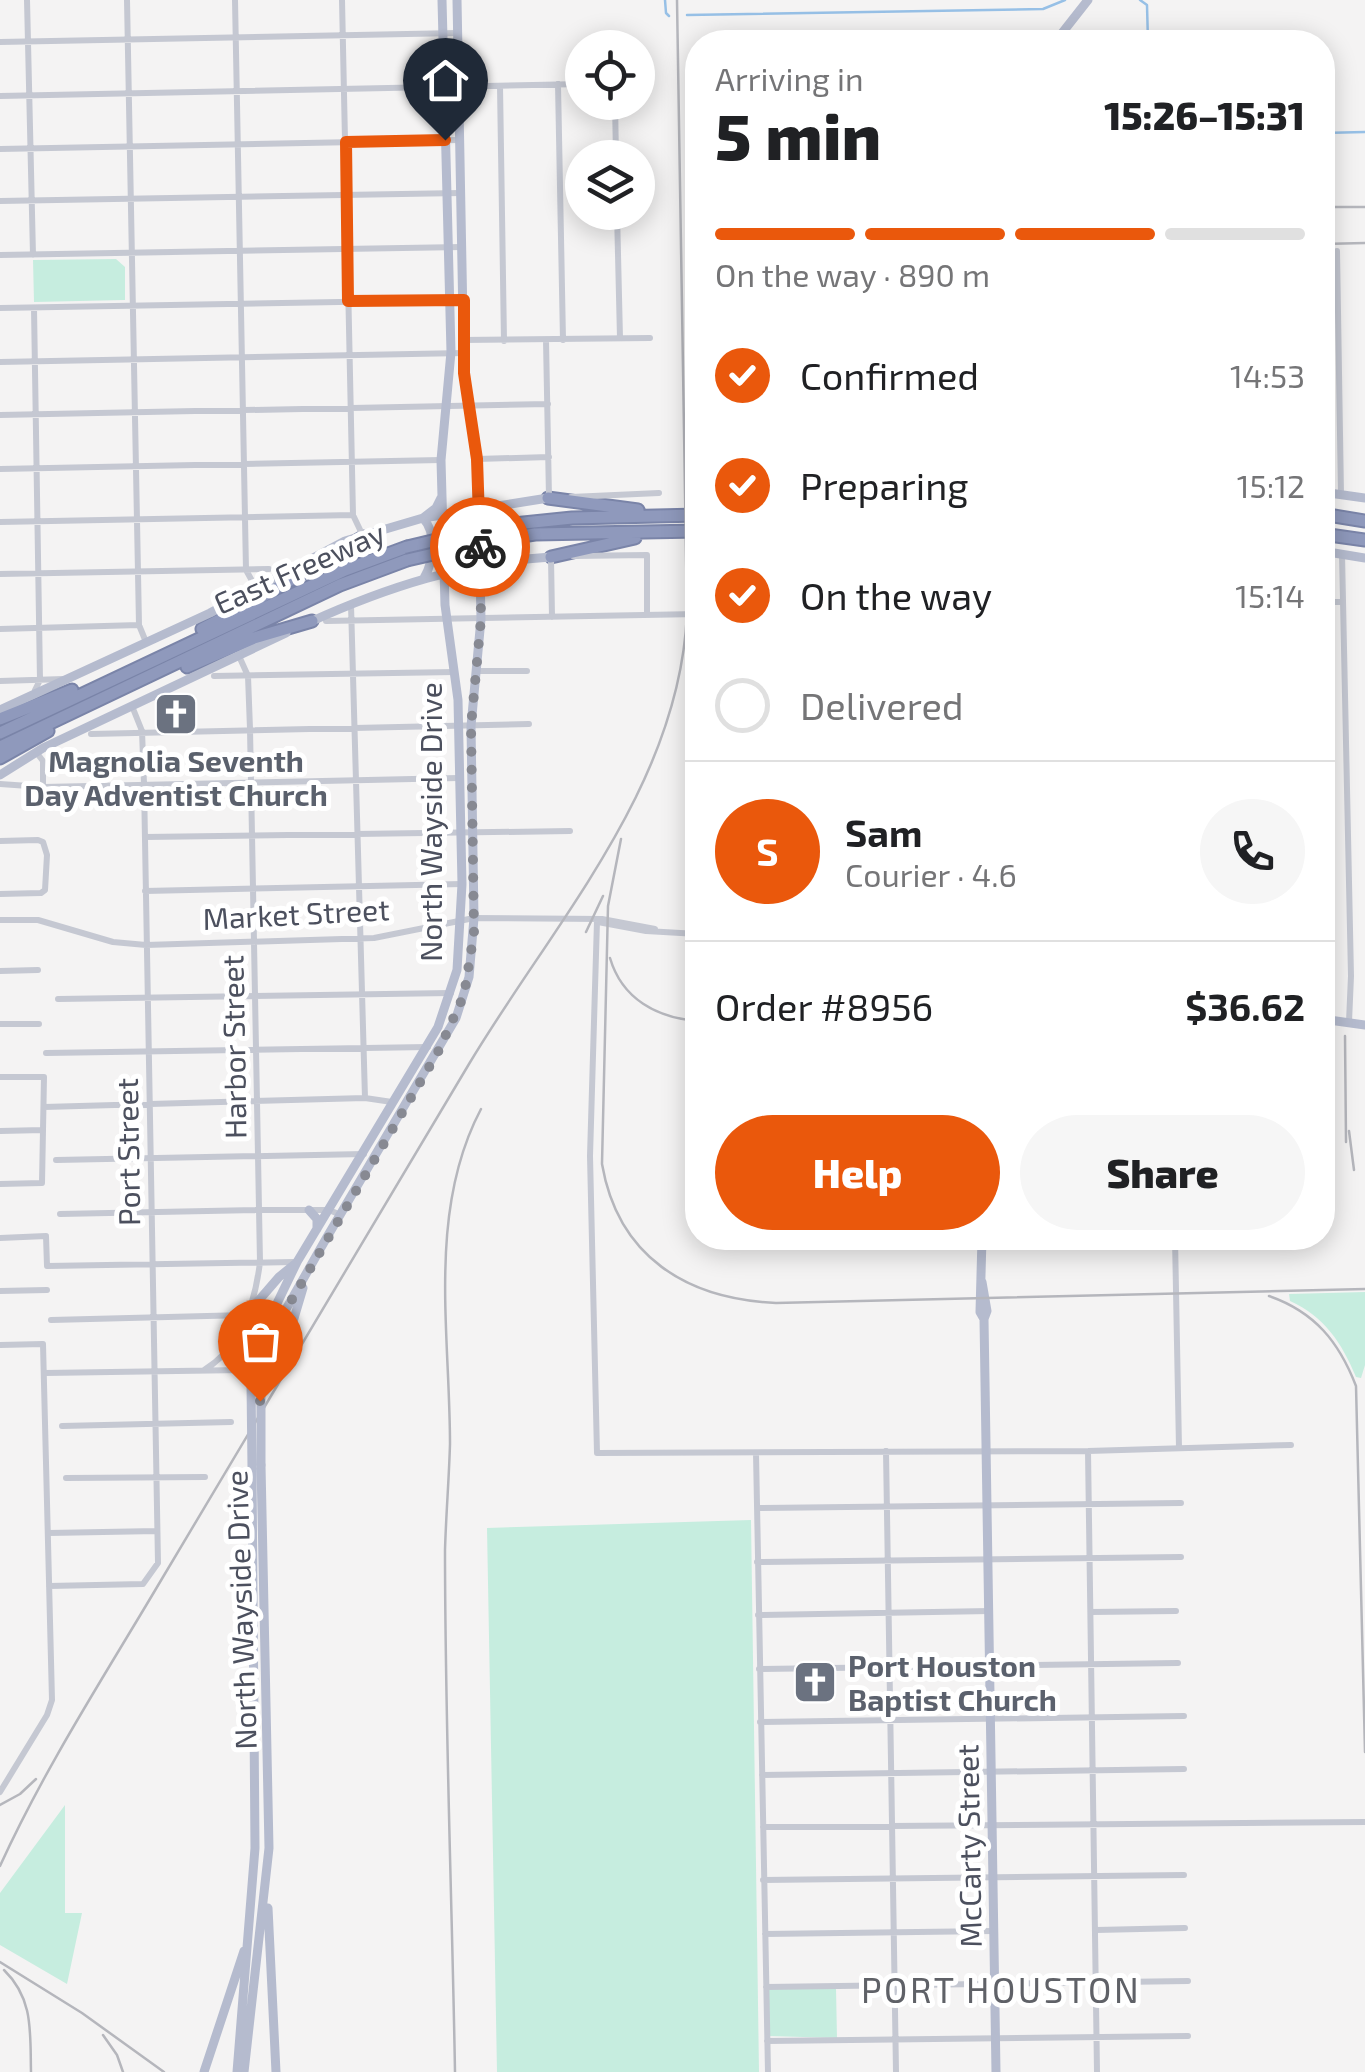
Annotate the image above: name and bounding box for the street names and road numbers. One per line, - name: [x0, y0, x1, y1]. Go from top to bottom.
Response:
- street label: East Freeway: [208, 513, 390, 621]
- street label: North Wayside Drive: [412, 682, 448, 962]
- street label: Market Street: [202, 890, 390, 936]
- street label: Harbor Street: [213, 955, 253, 1139]
- street label: Port Street: [108, 1078, 146, 1226]
- street label: North Wayside Drive: [217, 1470, 263, 1750]
- street label: McCarty Street: [948, 1744, 988, 1948]

